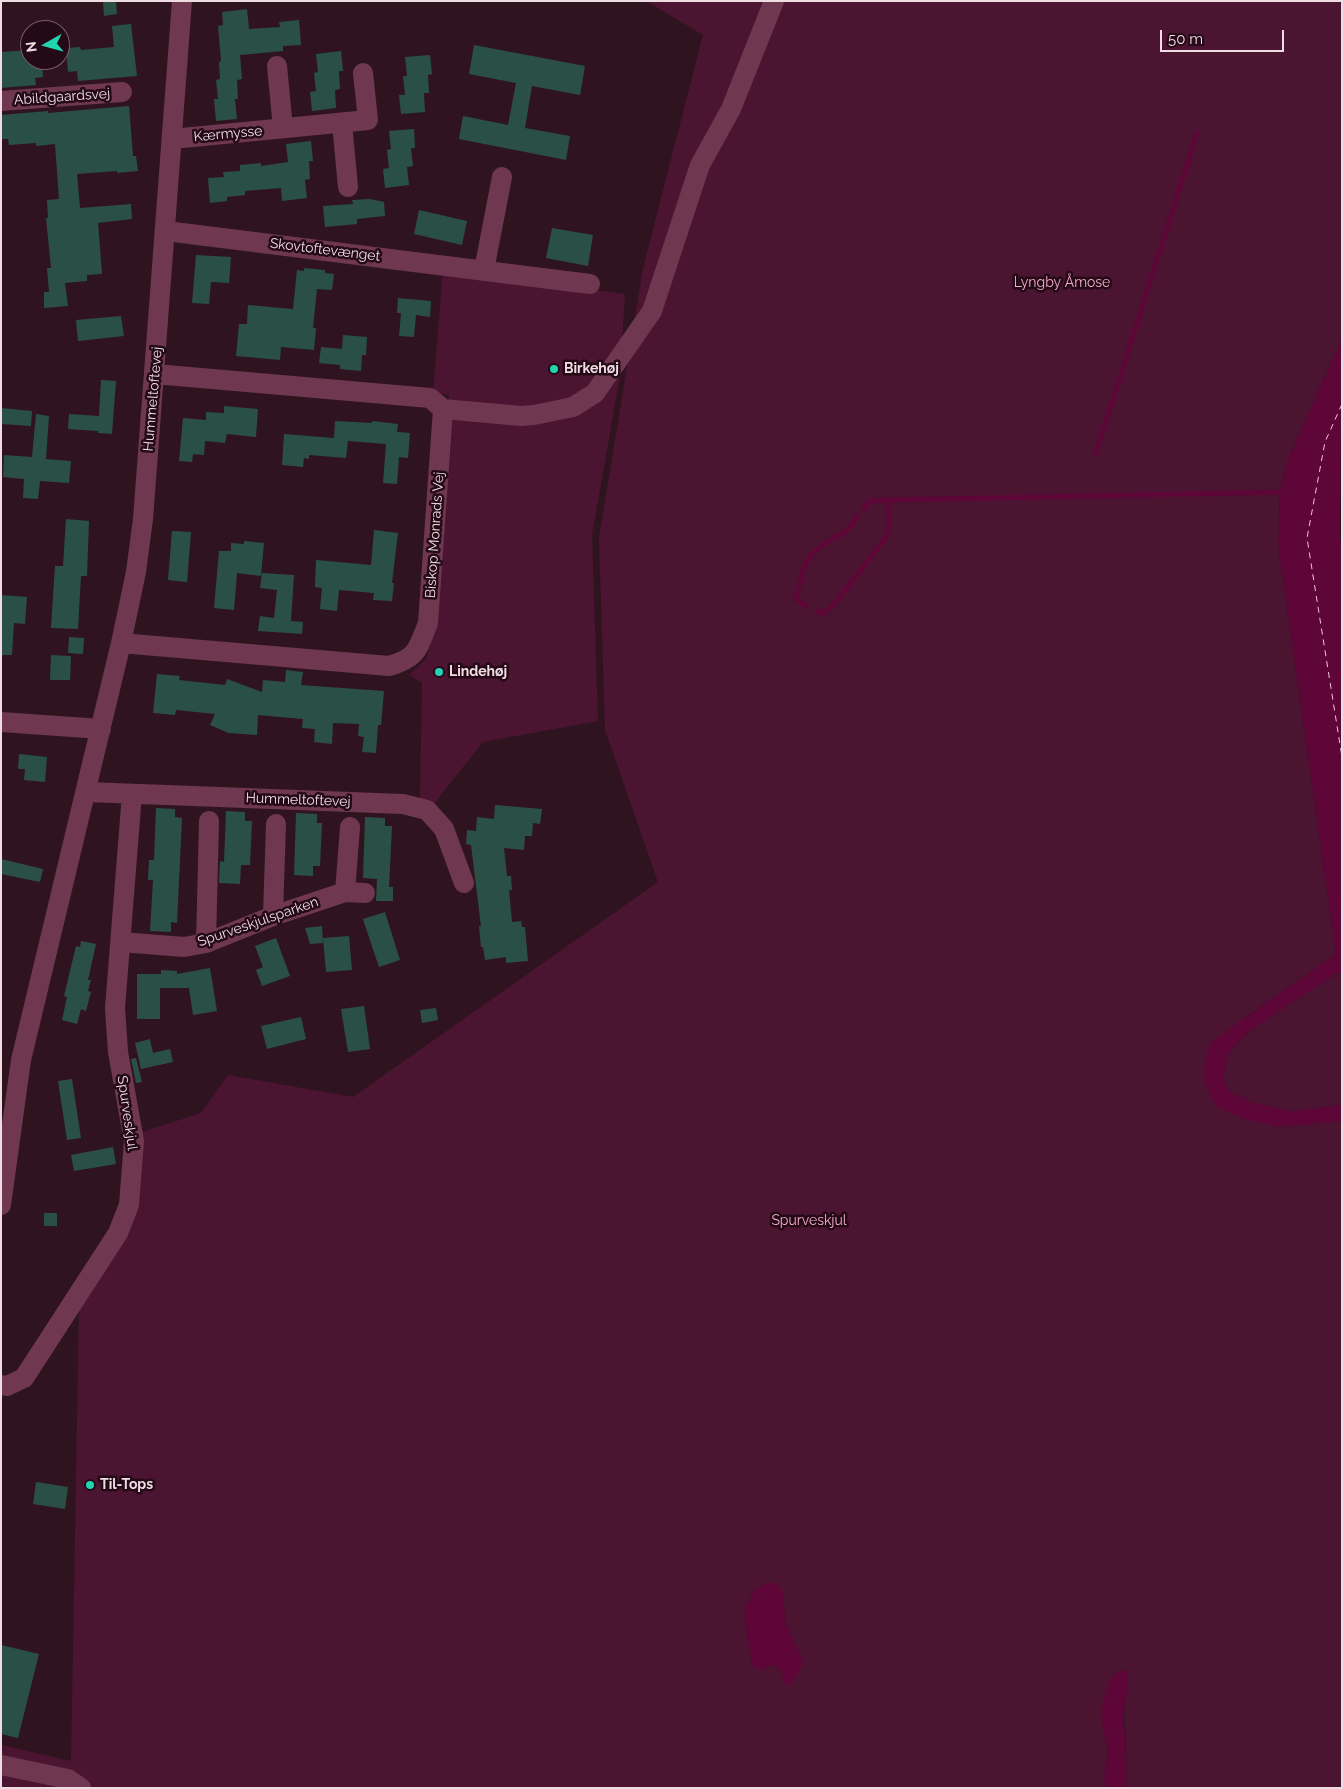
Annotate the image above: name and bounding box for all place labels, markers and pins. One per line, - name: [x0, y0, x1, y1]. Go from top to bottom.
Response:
- place label: Birkehøj: [564, 361, 619, 377]
- marker: Birkehøj: [548, 363, 560, 375]
- place label: Lindehøj: [449, 664, 507, 680]
- marker: Lindehøj: [433, 666, 445, 678]
- place label: Til-Tops: [100, 1477, 153, 1493]
- marker: Til-Tops: [84, 1479, 96, 1491]

